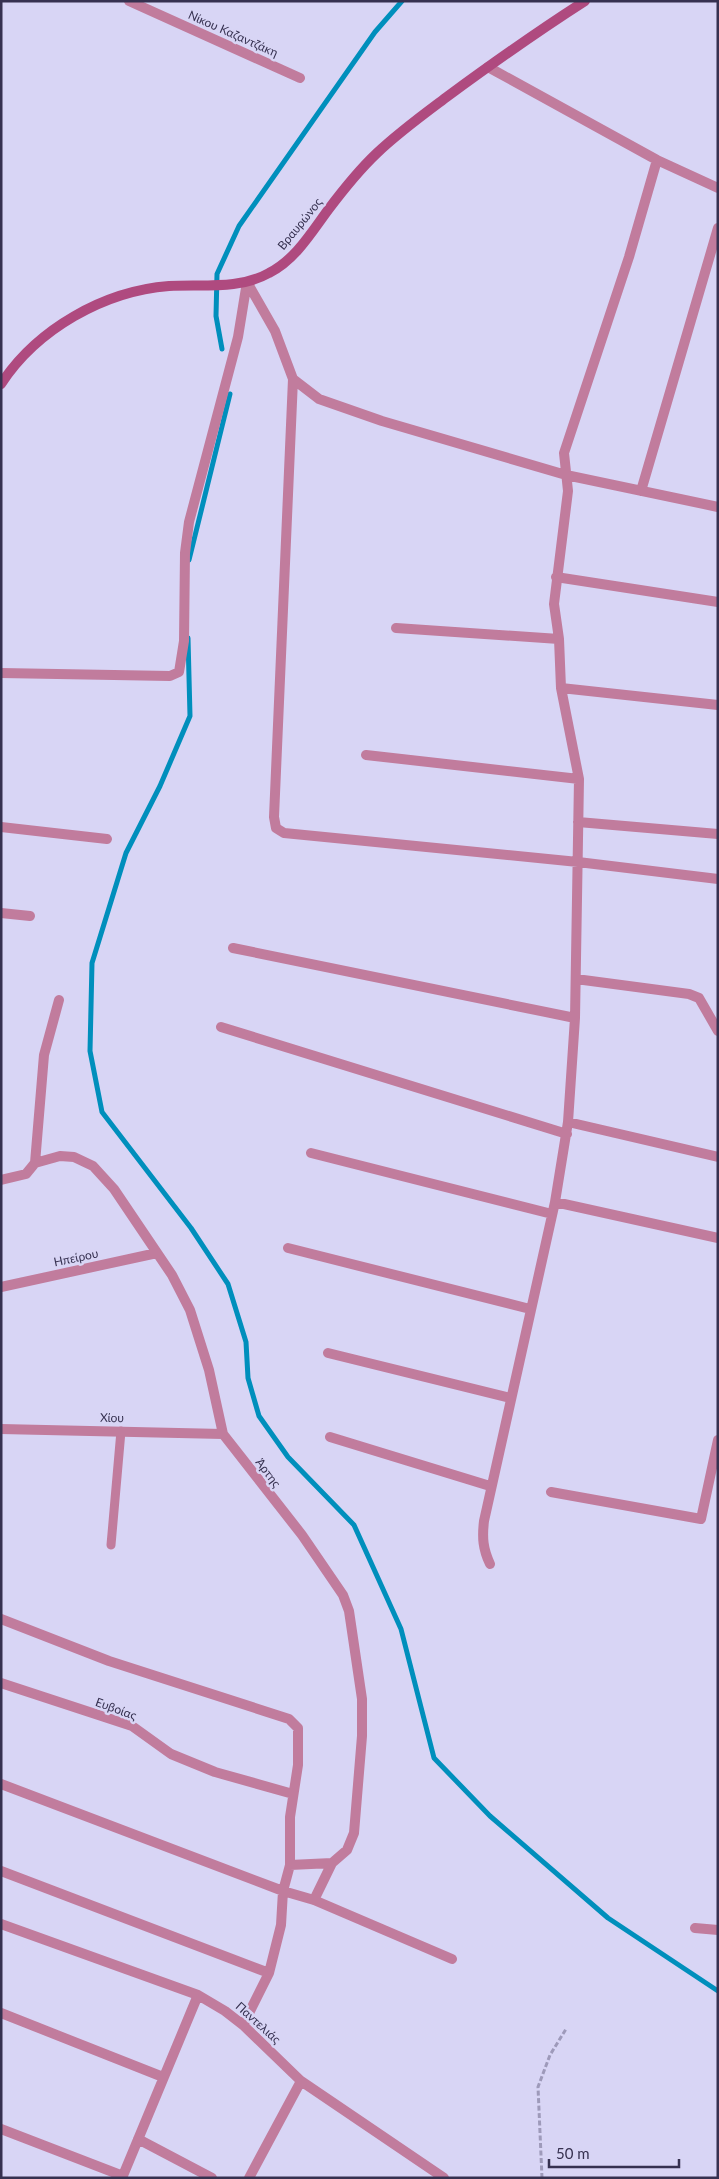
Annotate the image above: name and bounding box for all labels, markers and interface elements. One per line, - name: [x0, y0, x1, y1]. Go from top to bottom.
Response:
- street label: Νίκου Καζαντζάκη: [186, 7, 280, 60]
- street label: Βραυρώνος: [274, 194, 325, 253]
- street label: Ηπείρου: [52, 1245, 100, 1270]
- street label: Χίου: [100, 1410, 124, 1425]
- street label: Άρτης: [253, 1455, 285, 1491]
- street label: Ευβοίας: [94, 1694, 139, 1723]
- street label: Παντελιάς: [233, 1999, 284, 2047]
- scale bar: [549, 2136, 679, 2168]
- text: 50 m: [556, 2144, 590, 2162]

